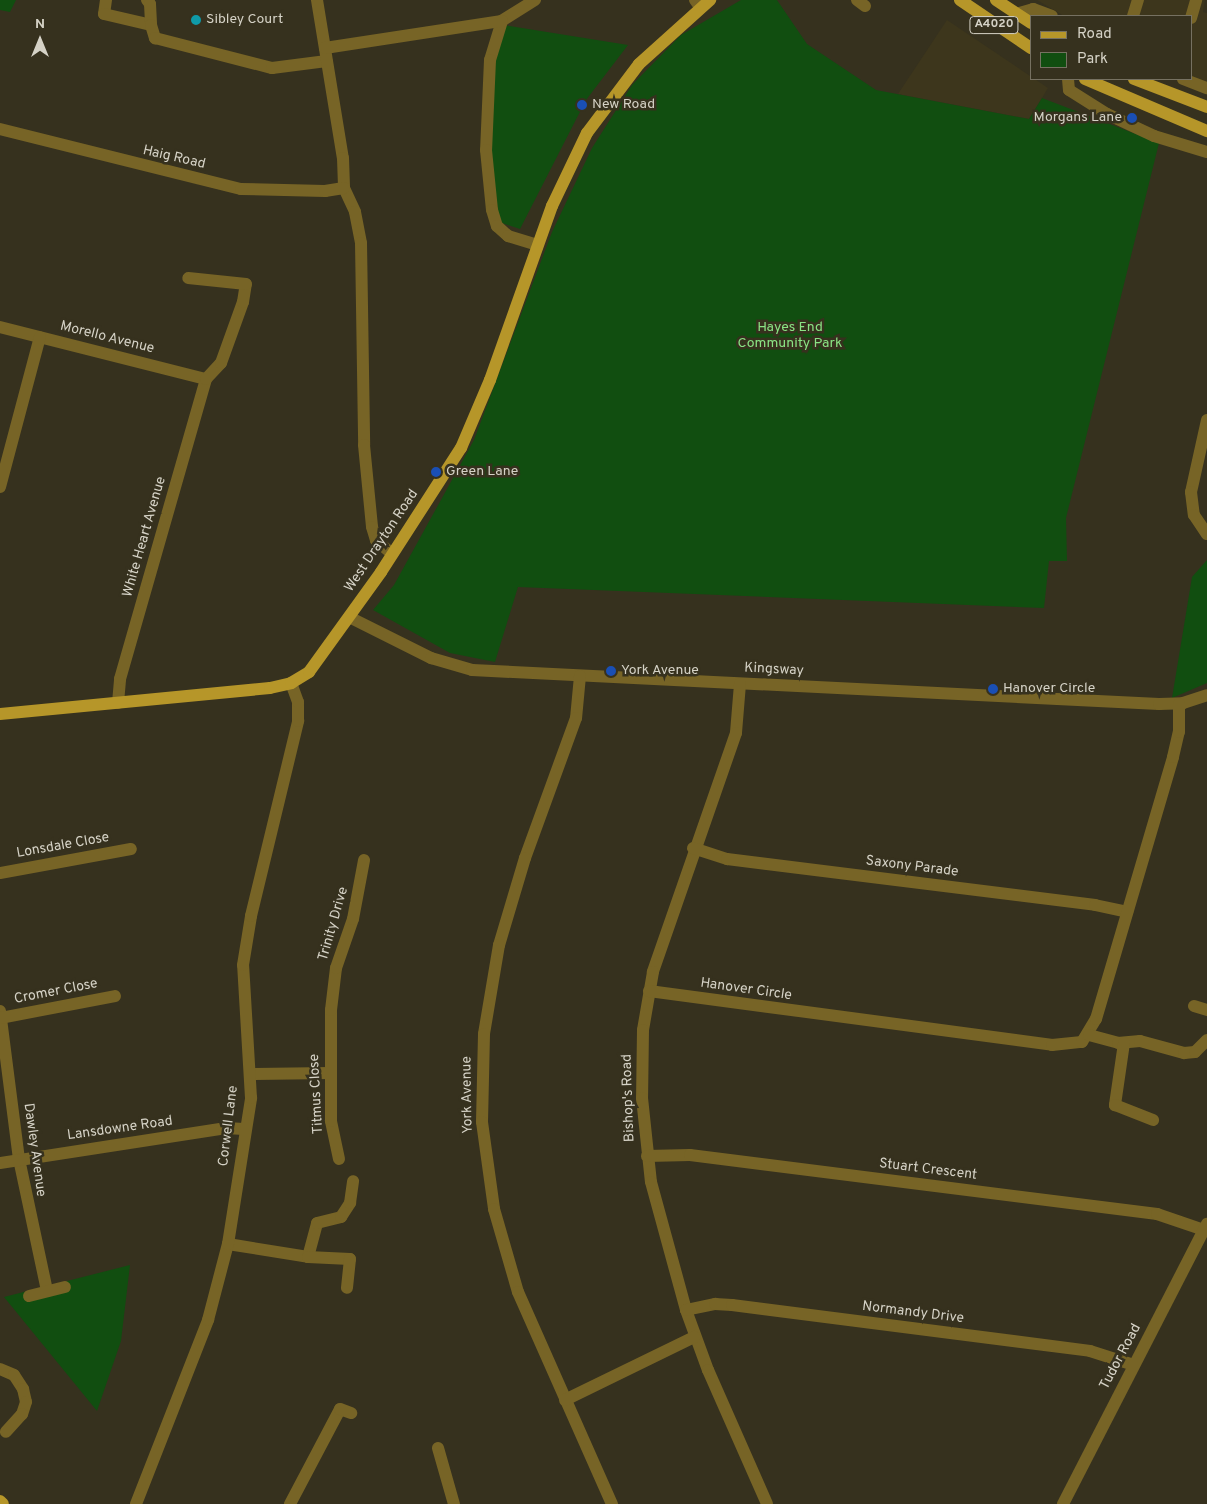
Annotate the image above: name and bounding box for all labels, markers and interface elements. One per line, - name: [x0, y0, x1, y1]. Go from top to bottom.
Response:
- place label: Sibley Court: [206, 12, 283, 28]
- marker: Sibley Court: [190, 14, 202, 26]
- north arrow: [15, 15, 65, 65]
- legend: [1030, 15, 1192, 80]
- text: N: [35, 16, 45, 33]
- road number: A4020: [969, 16, 1019, 34]
- text: Road: [1077, 25, 1112, 44]
- text: Park: [1077, 50, 1108, 69]
- place label: New Road: [592, 97, 655, 113]
- marker: New Road: [576, 99, 588, 111]
- place label: Morgans Lane: [1034, 110, 1122, 126]
- marker: Morgans Lane: [1126, 112, 1138, 124]
- street label: Haig Road: [141, 143, 207, 173]
- street label: Morello Avenue: [58, 318, 156, 358]
- park label: Hayes End Community Park: [738, 320, 842, 352]
- place label: Green Lane: [446, 464, 518, 480]
- marker: Green Lane: [430, 466, 442, 478]
- street label: White Heart Avenue: [120, 475, 170, 599]
- street label: West Drayton Road: [341, 487, 423, 595]
- street label: Kingsway: [744, 660, 804, 680]
- place label: York Avenue: [621, 663, 699, 679]
- marker: York Avenue: [605, 665, 617, 677]
- place label: Hanover Circle: [1003, 681, 1095, 697]
- marker: Hanover Circle: [987, 683, 999, 695]
- street label: Lonsdale Close: [15, 830, 111, 862]
- street label: Saxony Parade: [865, 853, 959, 881]
- street label: Trinity Drive: [315, 885, 353, 963]
- street label: Hanover Circle: [699, 975, 793, 1005]
- street label: Cromer Close: [13, 976, 99, 1008]
- street label: Titmus Close: [307, 1053, 327, 1135]
- street label: Bishop's Road: [619, 1054, 639, 1142]
- street label: York Avenue: [459, 1056, 477, 1134]
- street label: Corwell Lane: [216, 1085, 242, 1167]
- street label: Dawley Avenue: [19, 1102, 49, 1198]
- street label: Lansdowne Road: [66, 1113, 174, 1145]
- street label: Stuart Crescent: [878, 1156, 978, 1184]
- street label: Normandy Drive: [861, 1298, 965, 1328]
- street label: Tudor Road: [1097, 1321, 1145, 1393]

